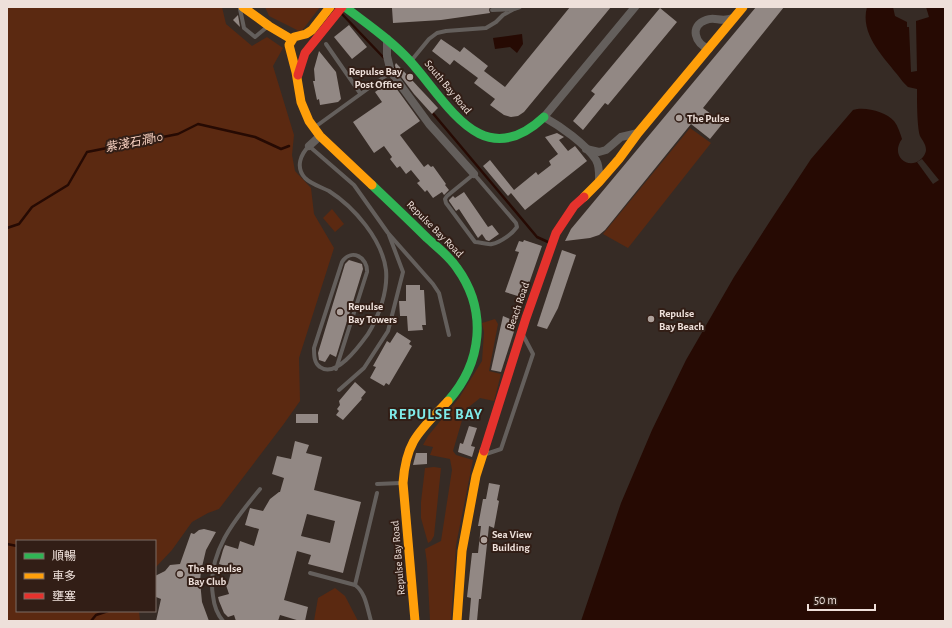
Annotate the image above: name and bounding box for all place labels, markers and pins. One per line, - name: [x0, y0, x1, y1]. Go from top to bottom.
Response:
- place label: Repulse Bay Post Office: [349, 66, 402, 90]
- marker: Repulse Bay Post Office: [405, 72, 415, 82]
- marker: The Pulse: [674, 113, 684, 123]
- place label: The Pulse: [687, 113, 729, 124]
- place label: Repulse Bay Towers: [348, 301, 397, 325]
- marker: Repulse Bay Towers: [335, 307, 345, 317]
- place label: Repulse Bay Beach: [659, 308, 704, 332]
- marker: Repulse Bay Beach: [646, 314, 656, 324]
- place label: Sea View Building: [492, 529, 532, 553]
- marker: Sea View Building: [479, 535, 489, 545]
- place label: The Repulse Bay Club: [188, 563, 241, 587]
- marker: The Repulse Bay Club: [175, 569, 185, 579]

